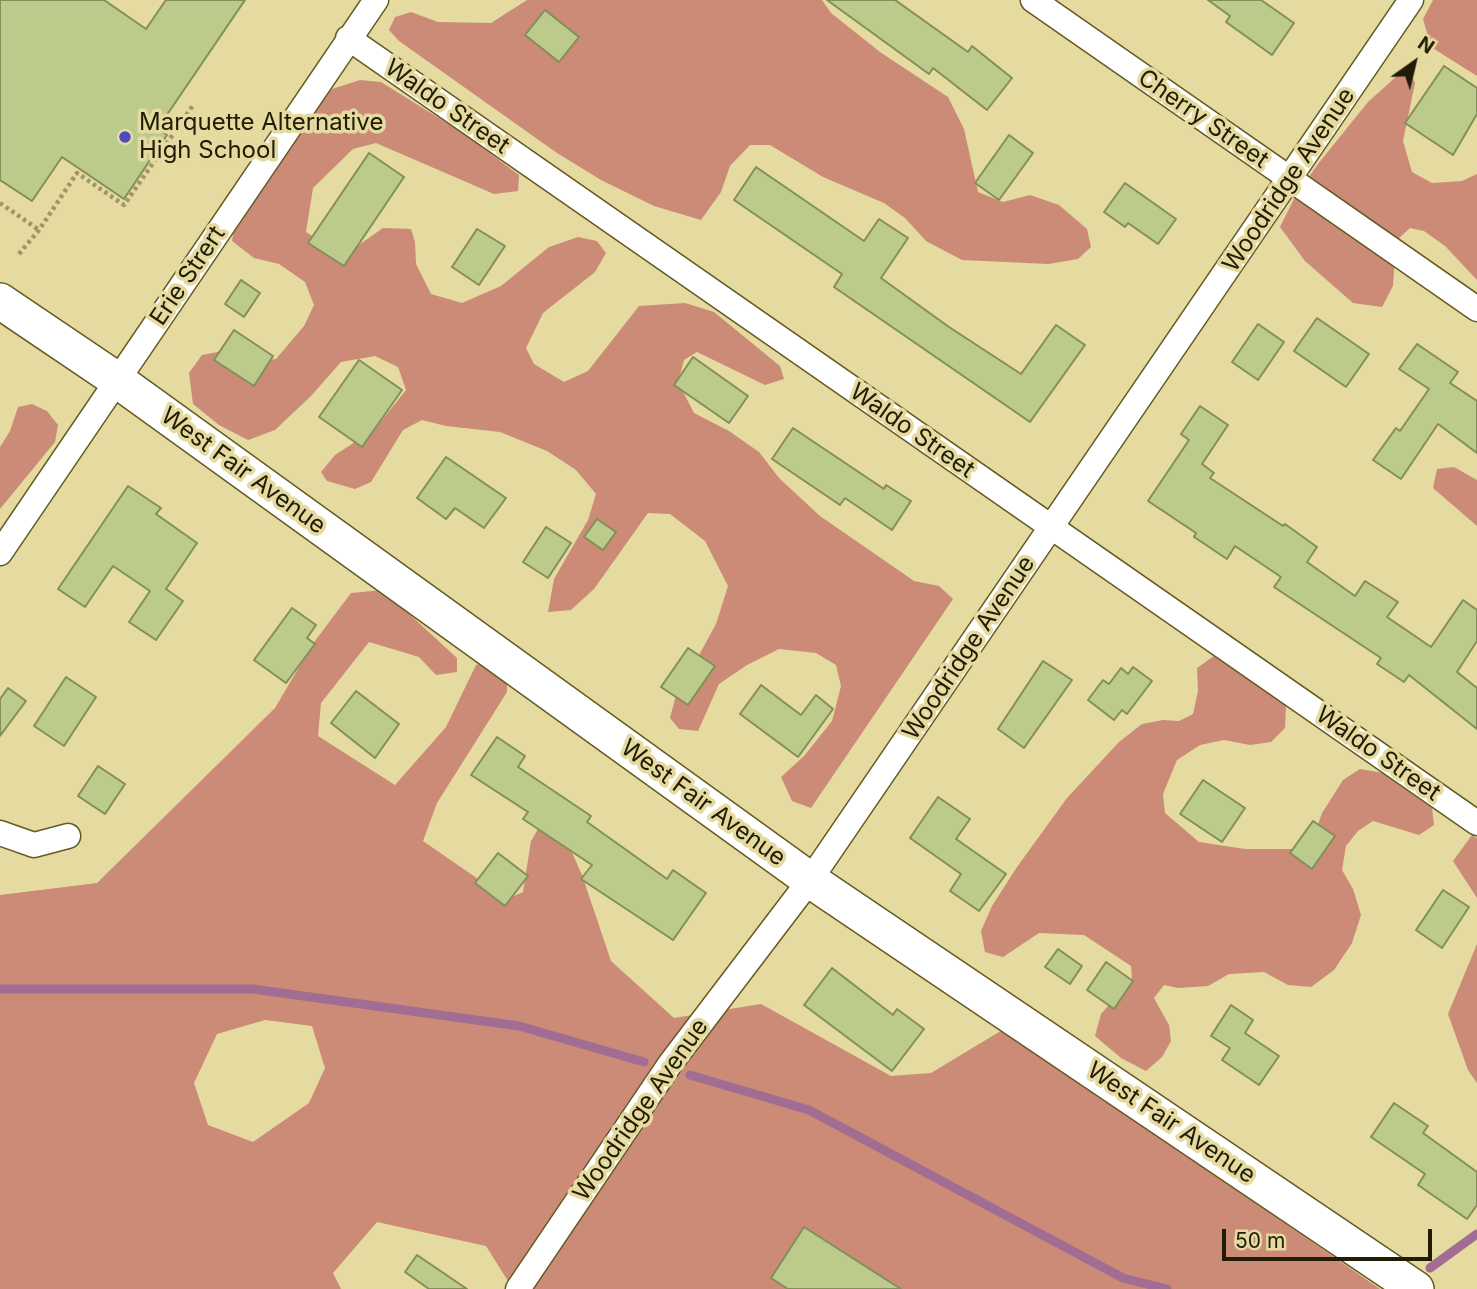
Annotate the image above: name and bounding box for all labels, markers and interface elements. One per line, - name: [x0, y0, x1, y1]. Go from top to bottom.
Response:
- north arrow: [1379, 28, 1449, 98]
- text: N: [1414, 32, 1438, 59]
- street label: Waldo Street: [379, 54, 515, 160]
- street label: Cherry Street: [1132, 63, 1274, 175]
- street label: Woodridge Avenue: [1217, 83, 1361, 277]
- place label: Marquette Alternative High School: [139, 109, 383, 165]
- marker: Marquette Alternative High School: [117, 129, 133, 145]
- street label: Erie Strert: [144, 221, 232, 331]
- street label: Waldo Street: [844, 378, 980, 484]
- street label: West Fair Avenue: [155, 402, 331, 540]
- street label: Woodridge Avenue: [897, 551, 1041, 745]
- street label: Waldo Street: [1310, 701, 1446, 807]
- street label: West Fair Avenue: [615, 734, 791, 872]
- street label: Woodridge Avenue: [567, 1013, 715, 1207]
- street label: West Fair Avenue: [1081, 1056, 1261, 1190]
- scale bar: [1225, 1216, 1435, 1260]
- text: 50 m: [1235, 1228, 1285, 1253]

